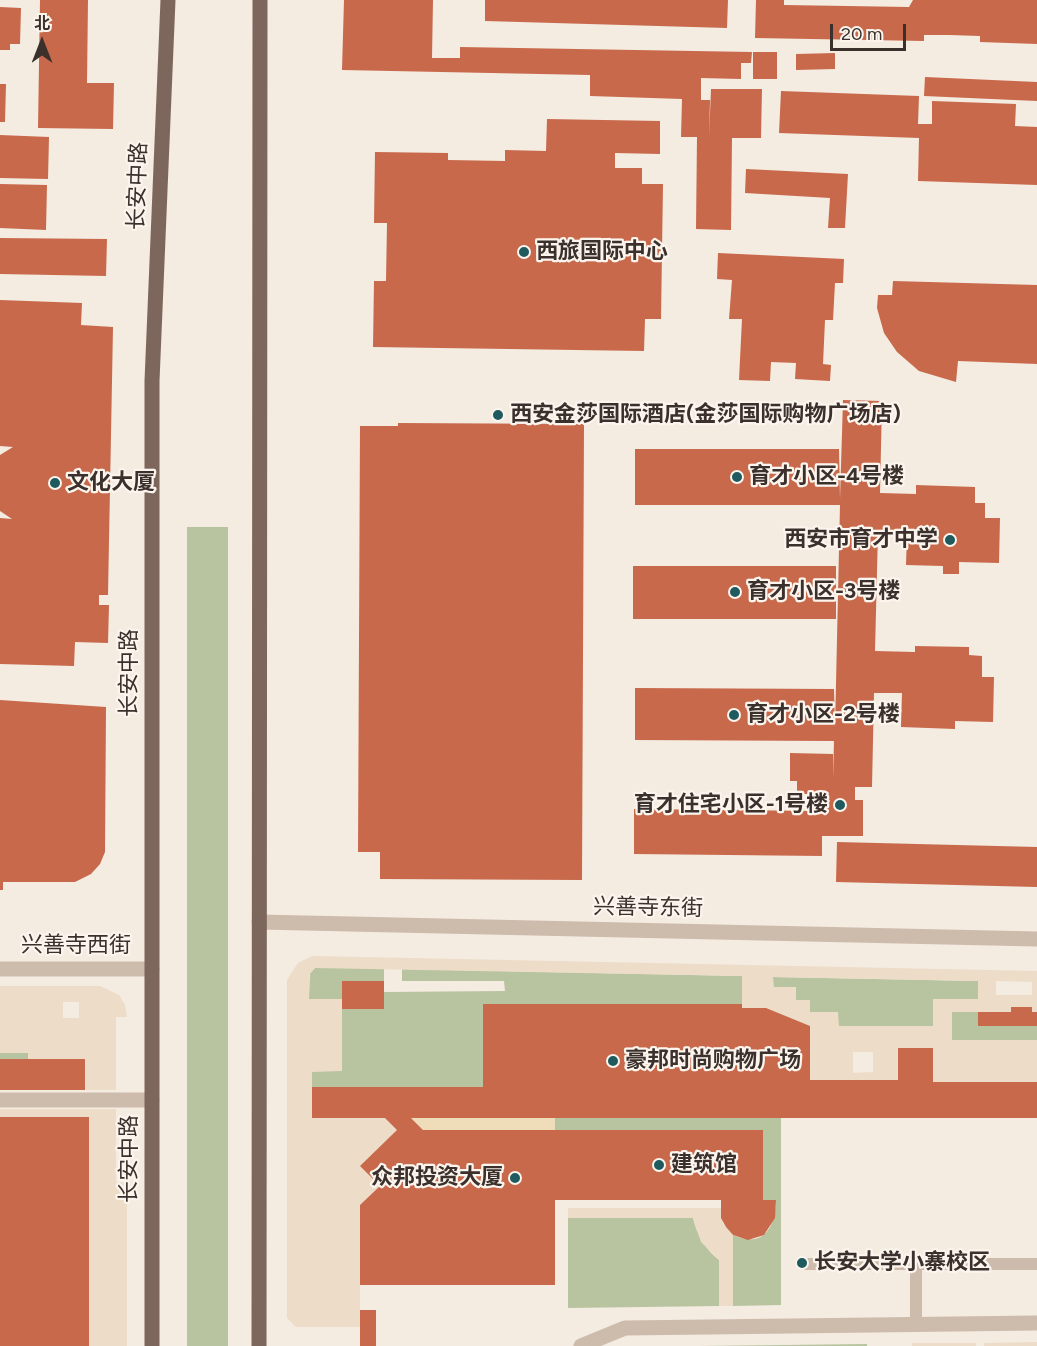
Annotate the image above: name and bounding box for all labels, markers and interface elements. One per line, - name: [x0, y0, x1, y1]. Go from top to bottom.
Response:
- north arrow: [12, 12, 72, 72]
- scale bar: [833, 12, 910, 50]
- text: 北: [34, 14, 50, 33]
- text: 20 m: [841, 23, 882, 45]
- street label: 长安中路: [123, 142, 153, 230]
- place label: 西旅国际中心: [536, 239, 668, 265]
- marker: 西旅国际中心: [517, 245, 531, 259]
- place label: 西安金莎国际酒店(金莎国际购物广场店): [510, 402, 901, 428]
- marker: 西安金莎国际酒店(金莎国际购物广场店): [491, 408, 505, 422]
- place label: 育才小区-4号楼: [749, 464, 904, 490]
- place label: 文化大厦: [67, 470, 155, 496]
- marker: 育才小区-4号楼: [730, 470, 744, 484]
- marker: 文化大厦: [48, 476, 62, 490]
- place label: 西安市育才中学: [784, 527, 938, 553]
- marker: 西安市育才中学: [943, 533, 957, 547]
- place label: 育才小区-3号楼: [747, 579, 900, 605]
- marker: 育才小区-3号楼: [728, 585, 742, 599]
- street label: 长安中路: [117, 629, 143, 717]
- place label: 育才小区-2号楼: [746, 702, 900, 728]
- marker: 育才小区-2号楼: [727, 708, 741, 722]
- place label: 育才住宅小区-1号楼: [634, 792, 828, 818]
- marker: 育才住宅小区-1号楼: [833, 798, 847, 812]
- street label: 兴善寺东街: [593, 894, 703, 922]
- street label: 兴善寺西街: [21, 933, 131, 959]
- place label: 豪邦时尚购物广场: [625, 1048, 801, 1074]
- marker: 豪邦时尚购物广场: [606, 1054, 620, 1068]
- street label: 长安中路: [117, 1115, 143, 1203]
- place label: 建筑馆: [671, 1152, 737, 1178]
- marker: 建筑馆: [652, 1158, 666, 1172]
- place label: 众邦投资大厦: [371, 1165, 503, 1191]
- marker: 众邦投资大厦: [508, 1171, 522, 1185]
- place label: 长安大学小寨校区: [814, 1250, 990, 1276]
- marker: 长安大学小寨校区: [795, 1256, 809, 1270]

